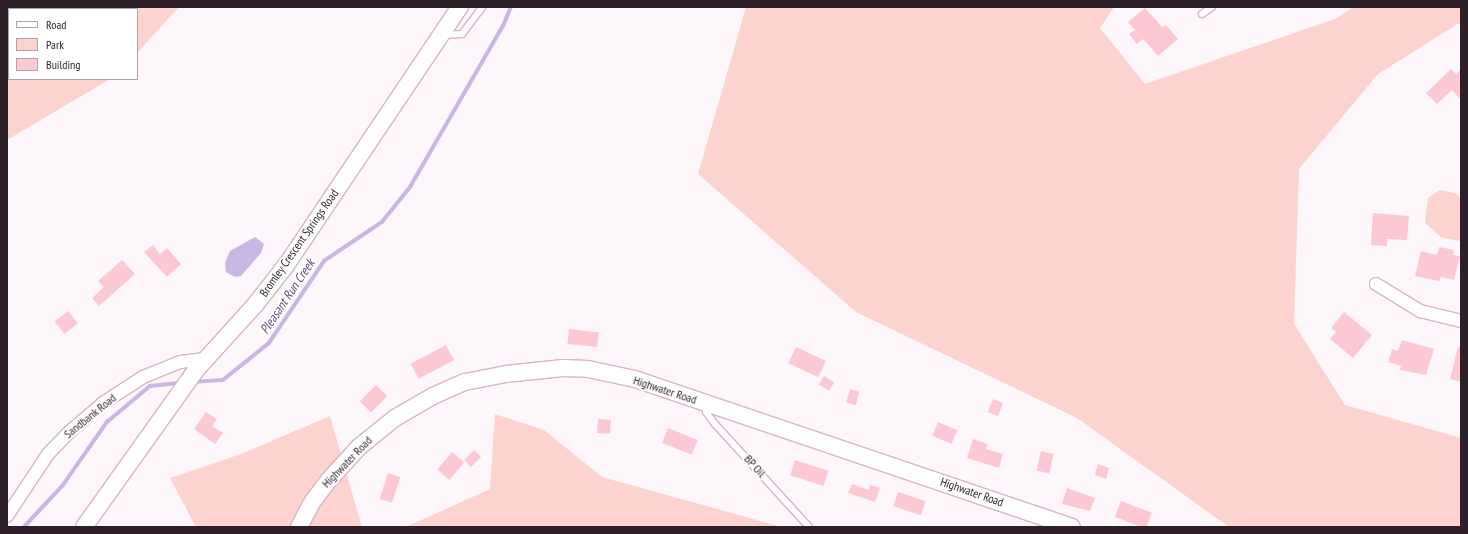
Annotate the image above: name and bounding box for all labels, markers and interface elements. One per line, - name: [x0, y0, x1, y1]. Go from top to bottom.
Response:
- legend: [8, 8, 138, 80]
- text: Road: [46, 17, 66, 32]
- text: Park: [46, 37, 64, 52]
- text: Building: [46, 57, 81, 72]
- street label: Bromley Crescent Springs Road: [256, 186, 342, 300]
- water label: Pleasant Run Creek: [257, 257, 319, 337]
- street label: Highwater Road: [631, 373, 699, 407]
- street label: Sandbank Road: [61, 390, 119, 442]
- street label: Highwater Road: [319, 433, 375, 491]
- street label: BP Oil: [741, 452, 769, 480]
- street label: Highwater Road: [939, 474, 1005, 510]

